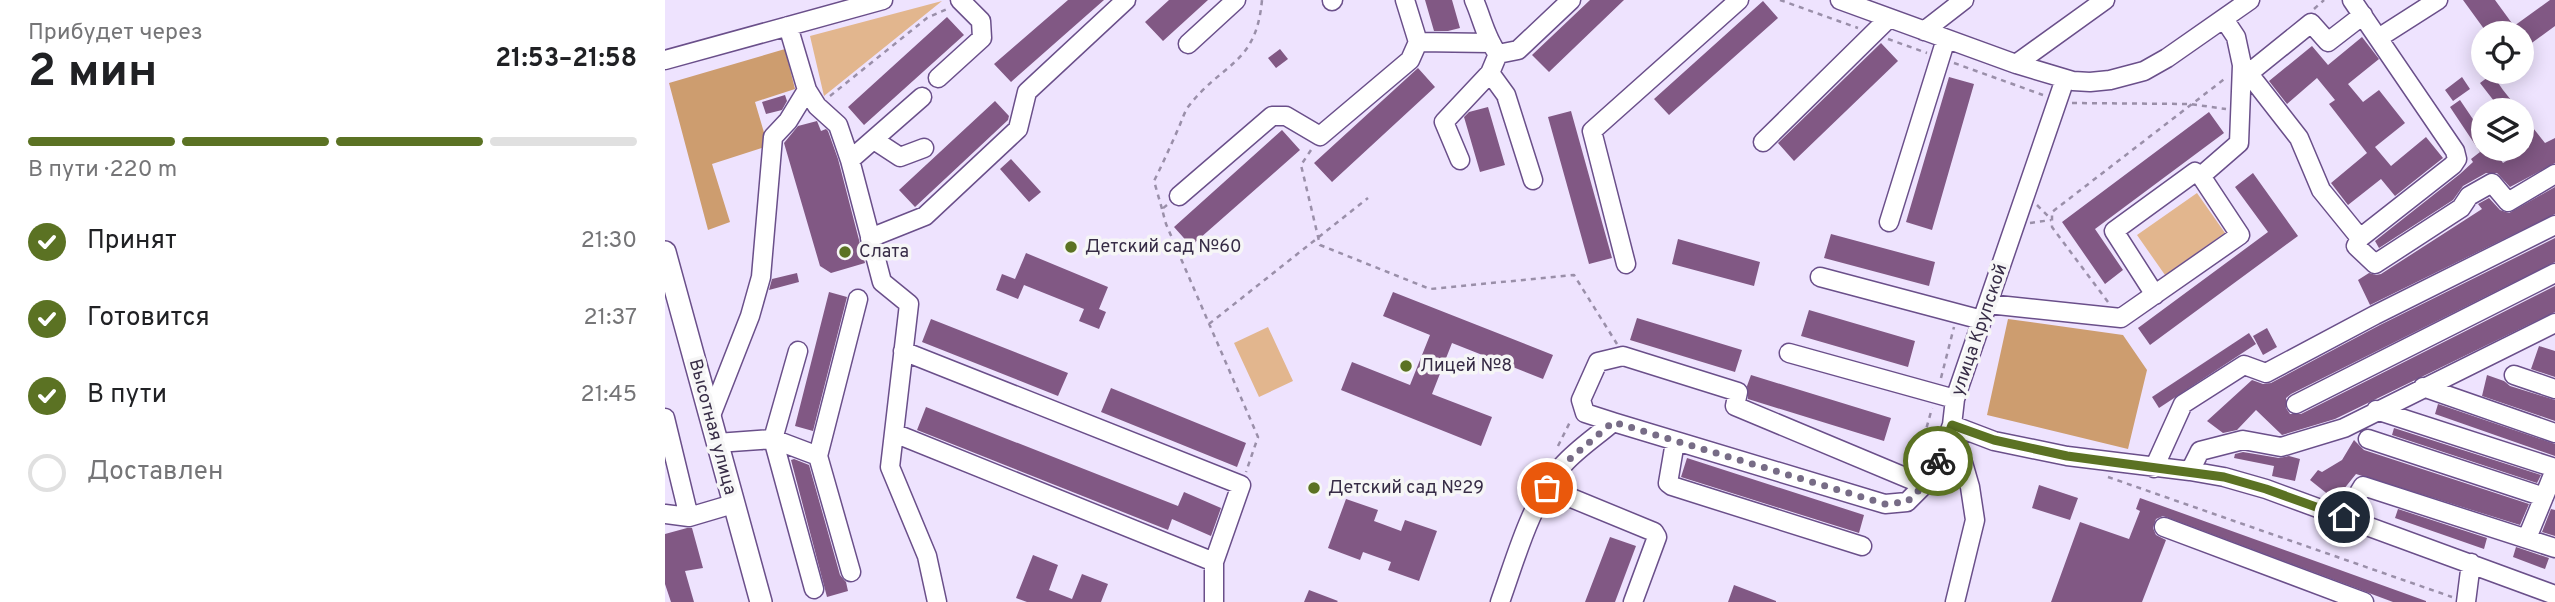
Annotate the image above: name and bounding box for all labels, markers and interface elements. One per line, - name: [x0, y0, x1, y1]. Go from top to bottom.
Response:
- text: Прибудет через: [28, 19, 203, 48]
- map controls: [2471, 21, 2534, 161]
- button: locate: [2471, 21, 2534, 84]
- text: 21:53–21:58: [495, 43, 637, 76]
- text: 2 мин: [28, 44, 157, 103]
- button: layers: [2471, 98, 2534, 161]
- text: В пути · 220 m: [28, 156, 177, 185]
- icon: check: [28, 223, 66, 261]
- text: Принят: [87, 225, 177, 258]
- text: 21:30: [581, 227, 637, 256]
- place label: Детский сад №60: [1085, 236, 1242, 259]
- marker: Детский сад №60: [1063, 239, 1079, 255]
- place label: Слата: [859, 241, 909, 264]
- marker: Слата: [837, 244, 853, 260]
- street label: улица Крупской: [1947, 261, 2013, 399]
- icon: check: [28, 300, 66, 338]
- text: Готовится: [87, 302, 210, 335]
- text: 21:37: [584, 304, 637, 333]
- place label: Лицей №8: [1420, 355, 1512, 378]
- street label: Высотная улица: [683, 357, 741, 497]
- marker: Лицей №8: [1398, 358, 1414, 374]
- icon: check: [28, 377, 66, 415]
- text: В пути: [87, 379, 167, 412]
- text: 21:45: [581, 381, 637, 410]
- courier: [1903, 426, 1973, 496]
- icon: bike: [1919, 442, 1957, 480]
- text: Доставлен: [87, 456, 223, 489]
- pin: [1517, 458, 1577, 518]
- icon: bag: [1528, 469, 1566, 507]
- place label: Детский сад №29: [1328, 477, 1484, 500]
- marker: Детский сад №29: [1306, 480, 1322, 496]
- pin: [2314, 487, 2374, 547]
- icon: home: [2325, 498, 2363, 536]

